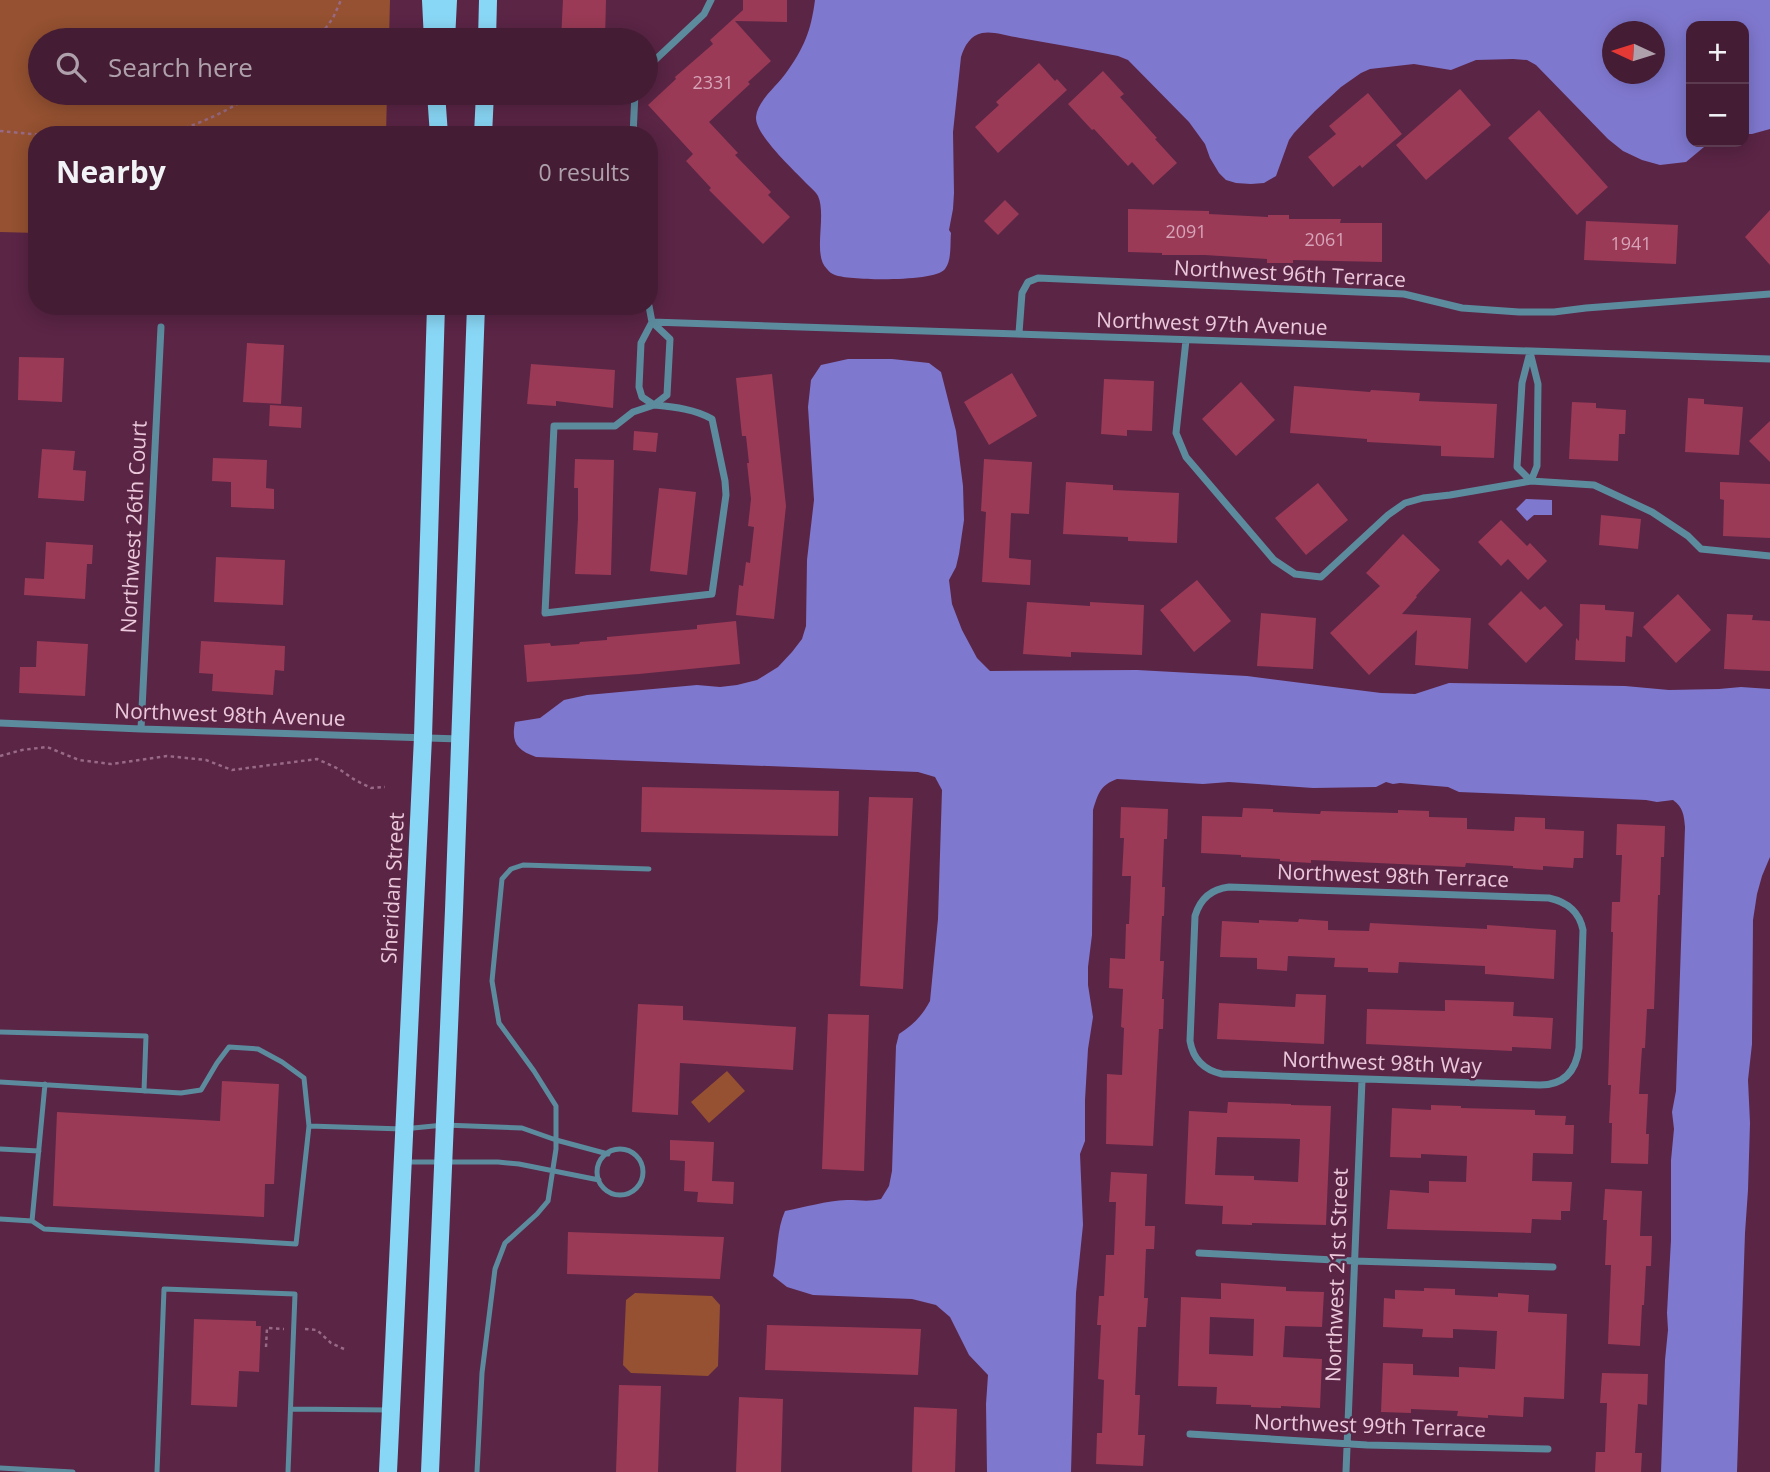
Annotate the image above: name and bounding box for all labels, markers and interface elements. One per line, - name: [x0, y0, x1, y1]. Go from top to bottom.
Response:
- north arrow: [1602, 21, 1665, 84]
- map controls: [1686, 21, 1749, 147]
- button: +: [1686, 21, 1749, 84]
- search box: [28, 28, 658, 105]
- icon: search: [52, 48, 90, 86]
- text: Search here: [108, 49, 253, 85]
- house number: 2331: [692, 70, 734, 94]
- button: −: [1686, 84, 1749, 147]
- text: Nearby: [56, 151, 166, 192]
- text: 0 results: [539, 156, 630, 188]
- house number: 2091: [1165, 219, 1207, 243]
- house number: 2061: [1304, 227, 1346, 251]
- house number: 1941: [1610, 231, 1652, 255]
- street label: Northwest 96th Terrace: [1173, 253, 1407, 293]
- street label: Northwest 97th Avenue: [1096, 305, 1328, 341]
- street label: Northwest 26th Court: [113, 420, 153, 634]
- street label: Northwest 98th Avenue: [114, 696, 346, 732]
- street label: Sheridan Street: [374, 812, 410, 964]
- street label: Northwest 98th Terrace: [1276, 857, 1510, 893]
- street label: Northwest 98th Way: [1282, 1045, 1483, 1079]
- street label: Northwest 21st Street: [1318, 1168, 1354, 1382]
- street label: Northwest 99th Terrace: [1253, 1407, 1487, 1443]

